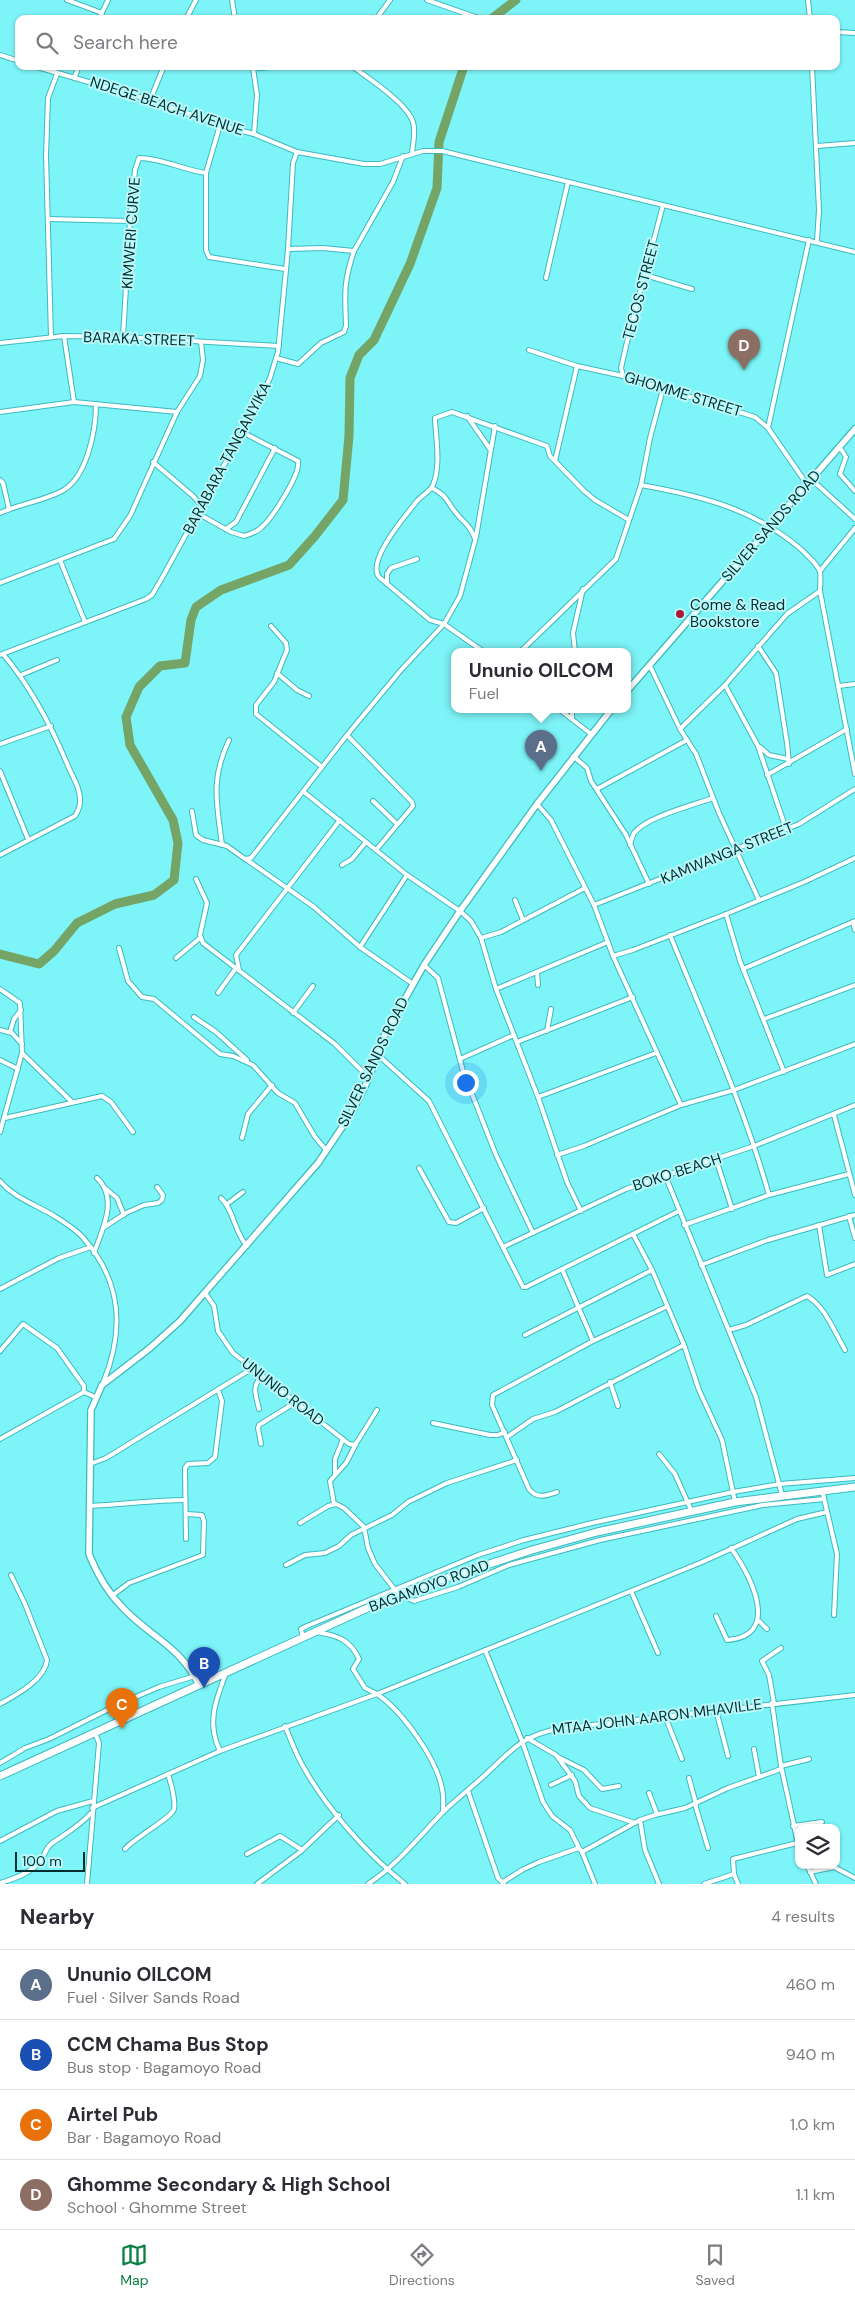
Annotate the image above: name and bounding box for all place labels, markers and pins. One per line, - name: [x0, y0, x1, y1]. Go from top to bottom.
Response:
- pin: D: [728, 329, 760, 370]
- place label: Come & Read Bookstore: [690, 595, 785, 632]
- marker: Come & Read Bookstore: [674, 608, 686, 620]
- pin: A: [525, 730, 557, 771]
- pin: B: [188, 1647, 220, 1688]
- pin: C: [106, 1688, 138, 1729]

